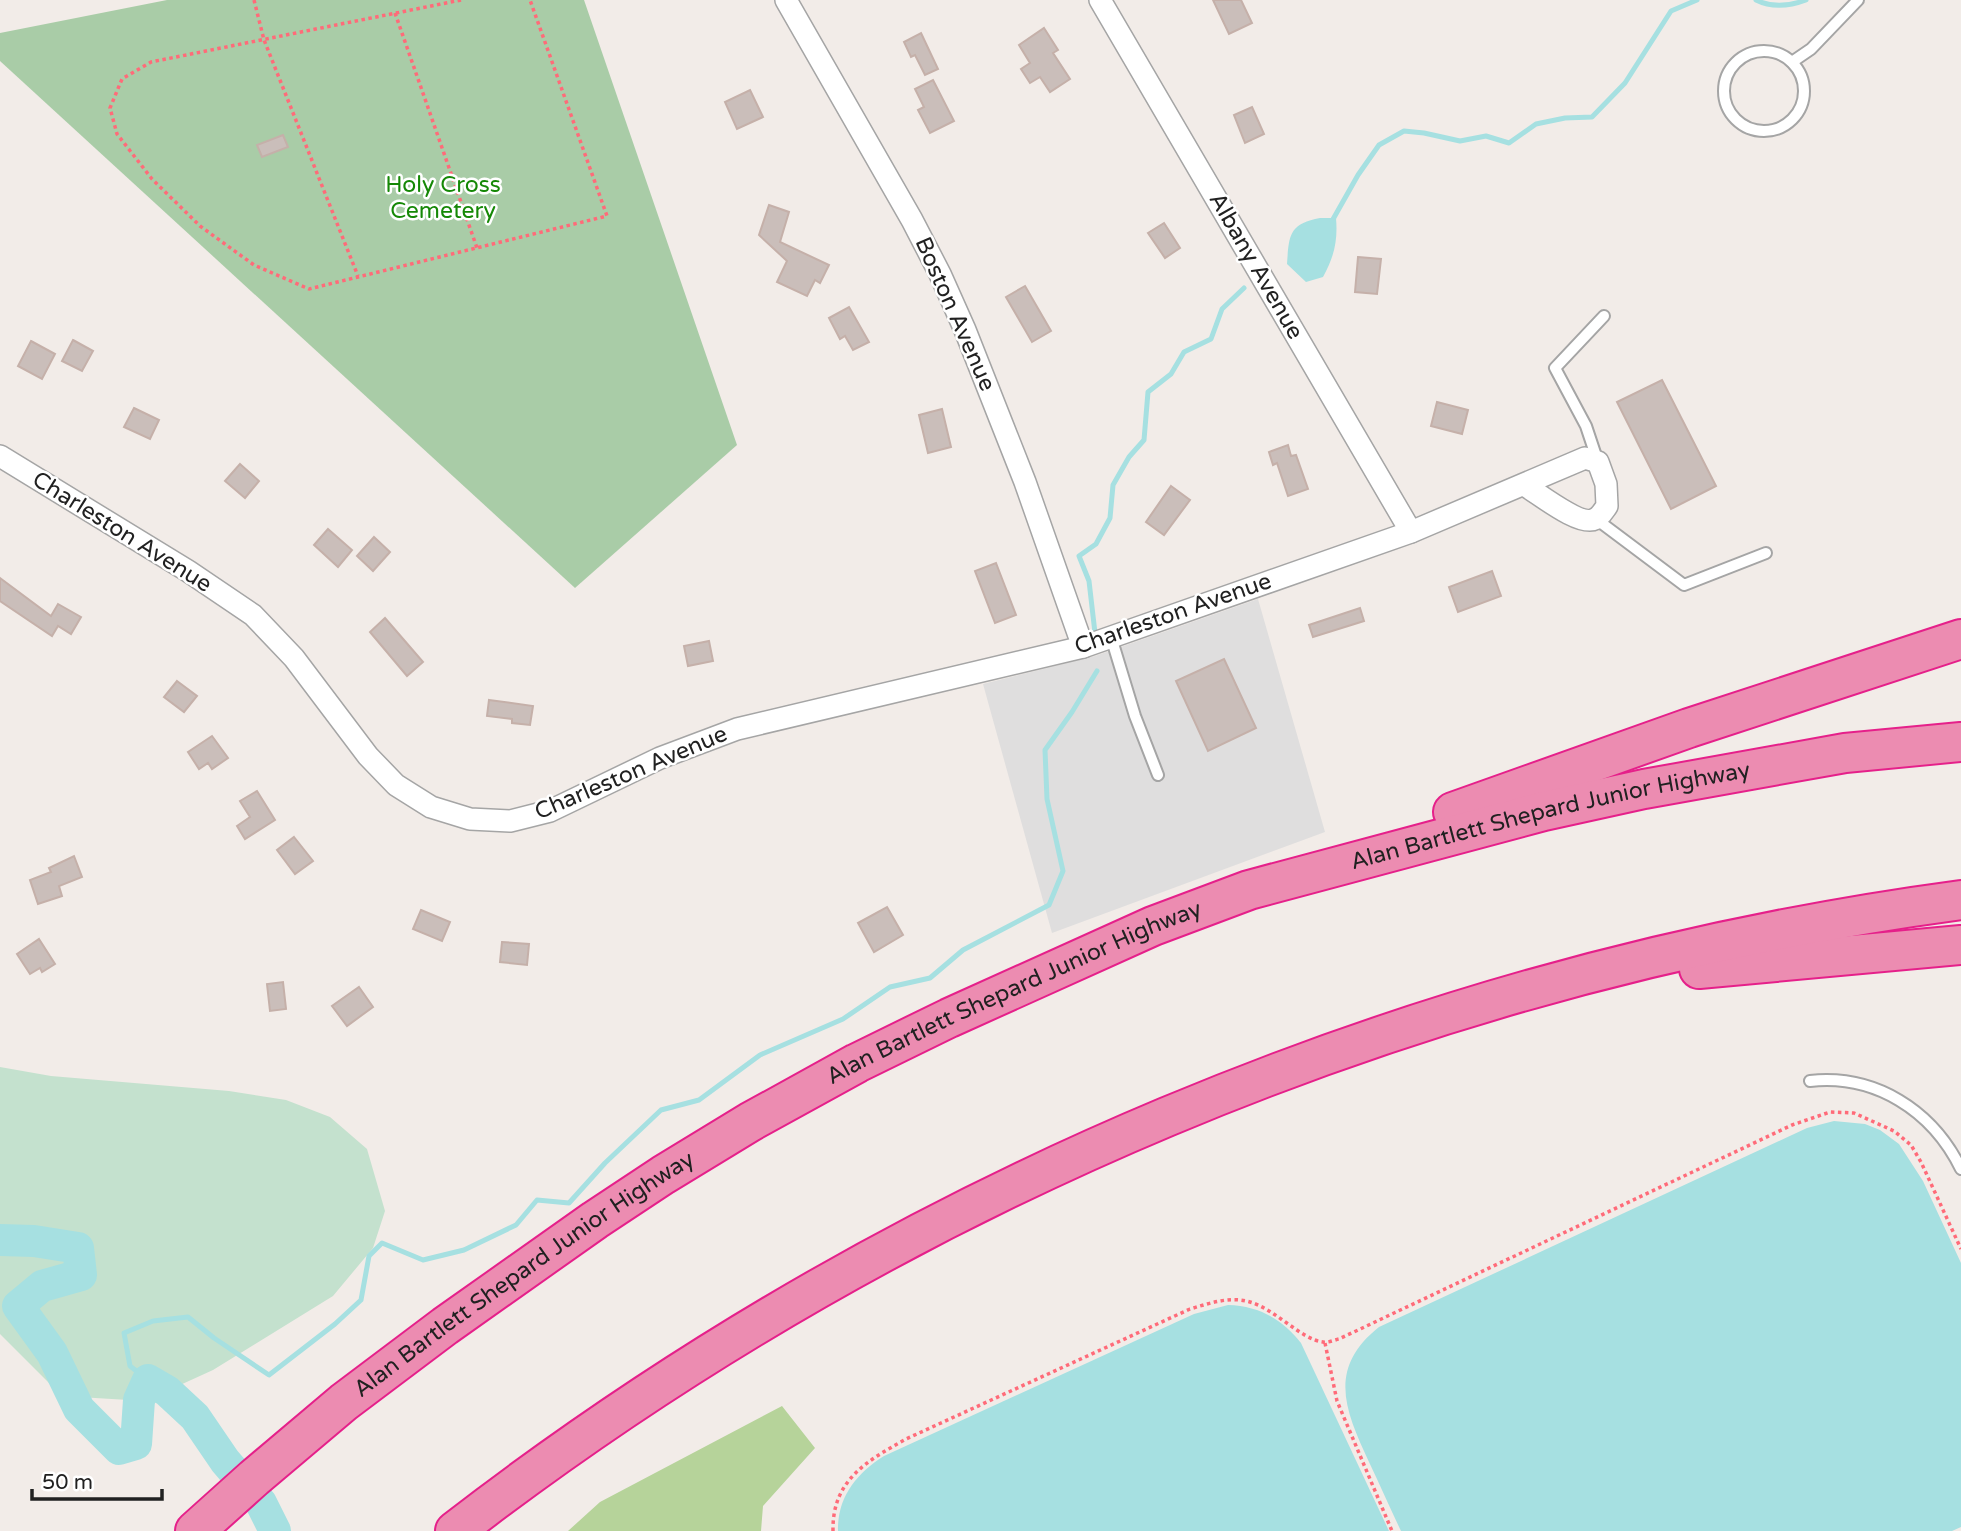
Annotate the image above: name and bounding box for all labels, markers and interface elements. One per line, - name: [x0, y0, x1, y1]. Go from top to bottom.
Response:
- park label: Holy Cross Cemetery: [385, 171, 501, 225]
- street label: Albany Avenue: [1203, 188, 1309, 344]
- street label: Boston Avenue: [909, 233, 1001, 395]
- street label: Charleston Avenue: [27, 465, 217, 599]
- street label: Charleston Avenue: [1071, 567, 1275, 661]
- street label: Charleston Avenue: [531, 720, 731, 826]
- street label: Alan Bartlett Shepard Junior Highway: [1347, 756, 1752, 876]
- street label: Alan Bartlett Shepard Junior Highway: [822, 895, 1206, 1091]
- street label: Alan Bartlett Shepard Junior Highway: [348, 1145, 699, 1404]
- scale bar: [32, 1458, 161, 1502]
- text: 50 m: [42, 1470, 93, 1495]

